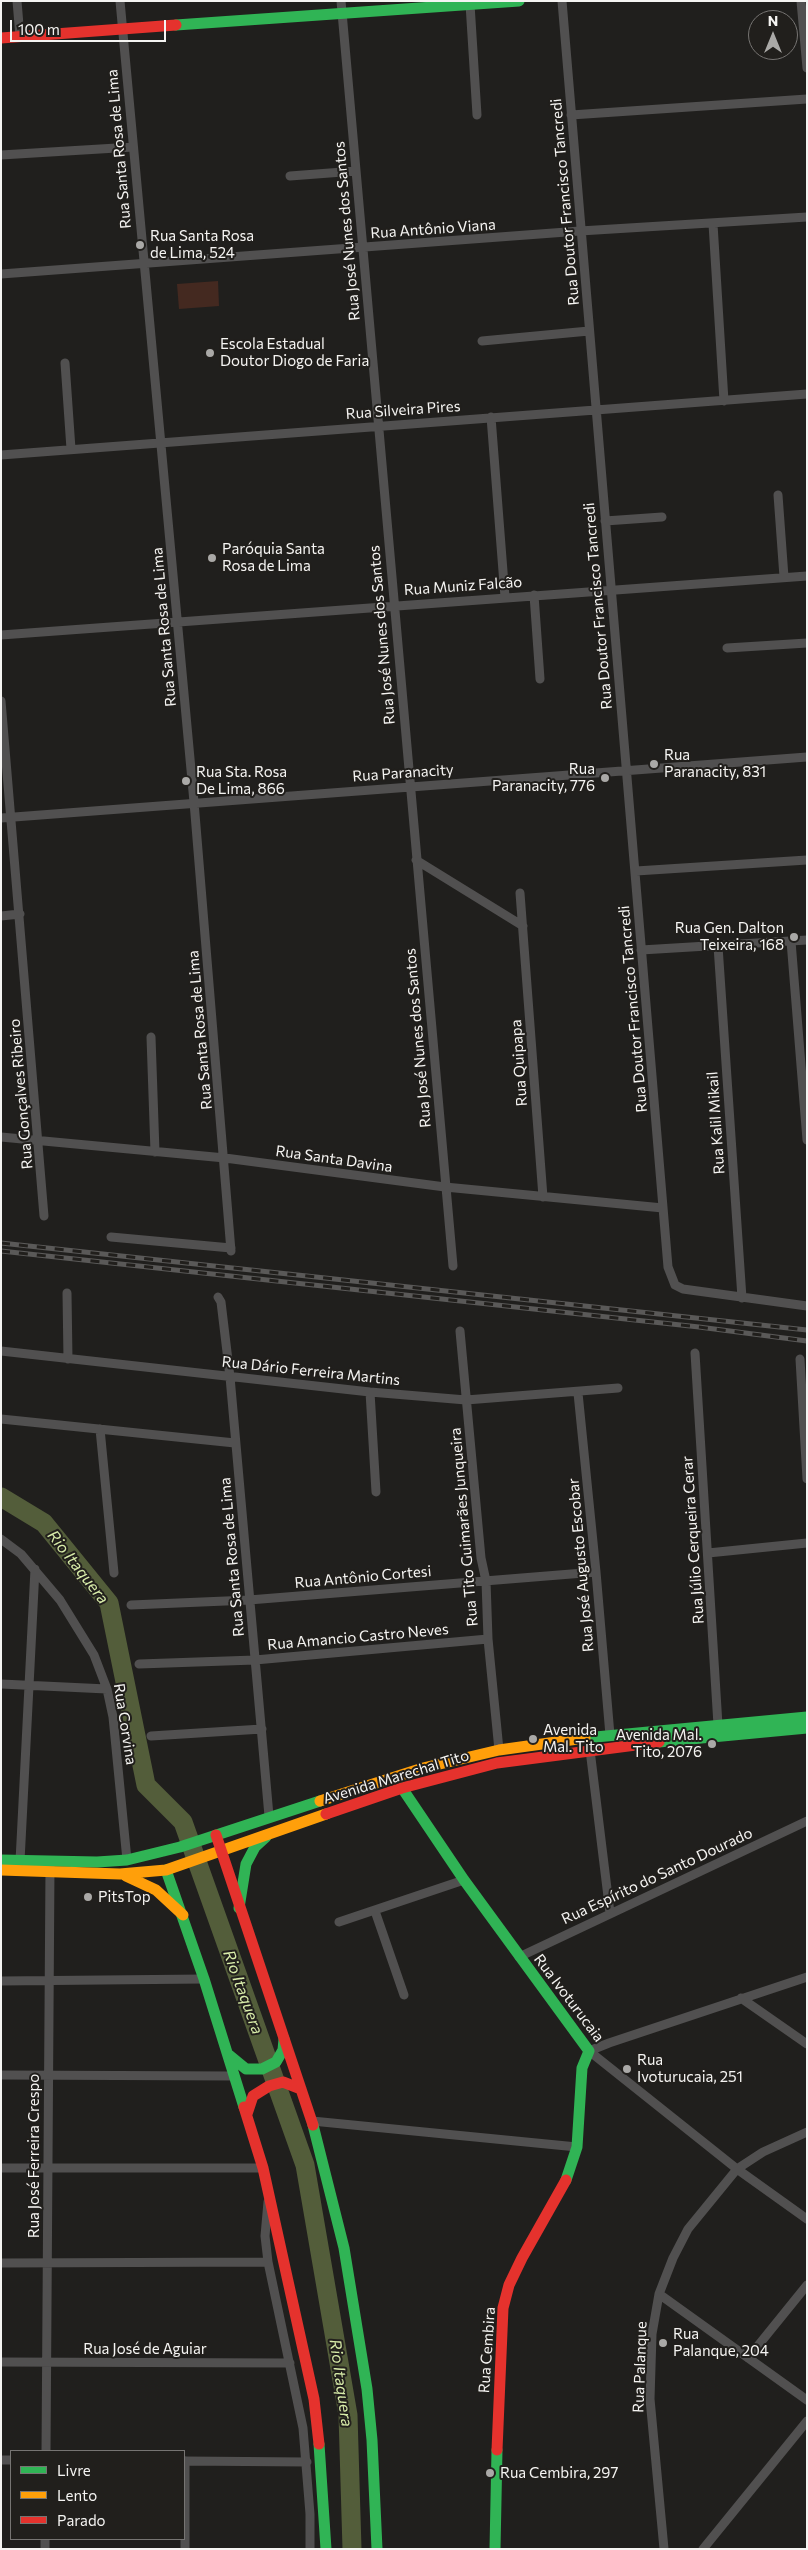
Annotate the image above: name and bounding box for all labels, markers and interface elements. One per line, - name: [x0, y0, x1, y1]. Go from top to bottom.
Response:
- scale bar: [12, 10, 169, 42]
- north arrow: [748, 10, 798, 60]
- text: N: [768, 12, 778, 29]
- text: 100 m: [18, 20, 60, 38]
- street label: Rua Santa Rosa de Lima: [103, 69, 135, 229]
- street label: Rua Doutor Francisco Tancredi: [547, 98, 583, 306]
- street label: Rua José Nunes dos Santos: [330, 141, 364, 321]
- street label: Rua Antônio Viana: [370, 216, 496, 242]
- place label: Rua Santa Rosa de Lima, 524: [150, 227, 254, 262]
- marker: Rua Santa Rosa de Lima, 524: [134, 239, 146, 251]
- place label: Escola Estadual Doutor Diogo de Faria: [220, 335, 369, 370]
- marker: Escola Estadual Doutor Diogo de Faria: [204, 347, 216, 359]
- street label: Rua Silveira Pires: [345, 397, 461, 423]
- street label: Rua Doutor Francisco Tancredi: [580, 502, 616, 710]
- place label: Paróquia Santa Rosa de Lima: [222, 540, 325, 575]
- street label: Rua José Nunes dos Santos: [365, 545, 399, 725]
- street label: Rua Santa Rosa de Lima: [148, 547, 180, 707]
- marker: Paróquia Santa Rosa de Lima: [206, 552, 218, 564]
- street label: Rua Muniz Falcão: [403, 573, 523, 599]
- place label: Rua Paranacity, 831: [664, 746, 766, 781]
- marker: Rua Paranacity, 831: [648, 758, 660, 770]
- street label: Rua Paranacity: [352, 760, 454, 786]
- place label: Rua Paranacity, 776: [492, 760, 595, 795]
- place label: Rua Sta. Rosa De Lima, 866: [196, 763, 287, 798]
- marker: Rua Paranacity, 776: [599, 772, 611, 784]
- marker: Rua Sta. Rosa De Lima, 866: [180, 775, 192, 787]
- street label: Rua Doutor Francisco Tancredi: [615, 905, 651, 1113]
- place label: Rua Gen. Dalton Teixeira, 168: [675, 919, 784, 954]
- marker: Rua Gen. Dalton Teixeira, 168: [788, 931, 800, 943]
- street label: Rua José Nunes dos Santos: [401, 948, 435, 1128]
- street label: Rua Santa Rosa de Lima: [184, 950, 216, 1110]
- street label: Rua Gonçalves Ribeiro: [5, 1018, 37, 1170]
- street label: Rua Quipapa: [507, 1019, 531, 1107]
- street label: Rua Kalil Mikail: [703, 1071, 729, 1175]
- street label: Rua Santa Davina: [274, 1142, 394, 1176]
- street label: Rua Dário Ferreira Martins: [221, 1353, 401, 1389]
- street label: Rua Tito Guimarães Junqueira: [446, 1427, 482, 1627]
- street label: Rua Júlio Cerqueira Cerar: [678, 1455, 708, 1625]
- street label: Rua Santa Rosa de Lima: [216, 1477, 248, 1637]
- street label: Rua José Augusto Escobar: [564, 1477, 598, 1653]
- water label: Rio Itaquera: [43, 1526, 113, 1608]
- street label: Rua Antônio Cortesi: [294, 1562, 432, 1592]
- street label: Rua Amancio Castro Neves: [267, 1620, 449, 1654]
- street label: Rua Corvina: [110, 1682, 140, 1766]
- place label: Avenida Mal. Tito: [543, 1721, 604, 1756]
- place label: Avenida Mal. Tito, 2076: [616, 1726, 702, 1761]
- marker: Avenida Mal. Tito: [527, 1733, 539, 1745]
- marker: Avenida Mal. Tito, 2076: [706, 1738, 718, 1750]
- street label: Avenida Marechal Tito: [321, 1746, 471, 1808]
- street label: Rua Espírito do Santo Dourado: [559, 1824, 755, 1928]
- place label: PitsTop: [98, 1888, 151, 1906]
- marker: PitsTop: [82, 1891, 94, 1903]
- water label: Rio Itaquera: [219, 1947, 267, 2037]
- street label: Rua Ivoturucaia: [530, 1950, 608, 2046]
- place label: Rua Ivoturucaia, 251: [637, 2051, 743, 2086]
- marker: Rua Ivoturucaia, 251: [621, 2063, 633, 2075]
- street label: Rua José Ferreira Crespo: [25, 2074, 43, 2238]
- street label: Rua Cembira: [475, 2306, 499, 2394]
- street label: Rua Palanque: [629, 2321, 651, 2413]
- place label: Rua Palanque, 204: [673, 2325, 769, 2360]
- marker: Rua Palanque, 204: [657, 2337, 669, 2349]
- water label: Rio Itaquera: [325, 2338, 357, 2428]
- street label: Rua José de Aguiar: [83, 2340, 207, 2358]
- legend: [10, 2450, 185, 2540]
- text: Livre: [57, 2461, 91, 2479]
- place label: Rua Cembira, 297: [500, 2464, 618, 2482]
- marker: Rua Cembira, 297: [484, 2467, 496, 2479]
- text: Lento: [57, 2486, 97, 2504]
- text: Parado: [57, 2511, 106, 2529]

